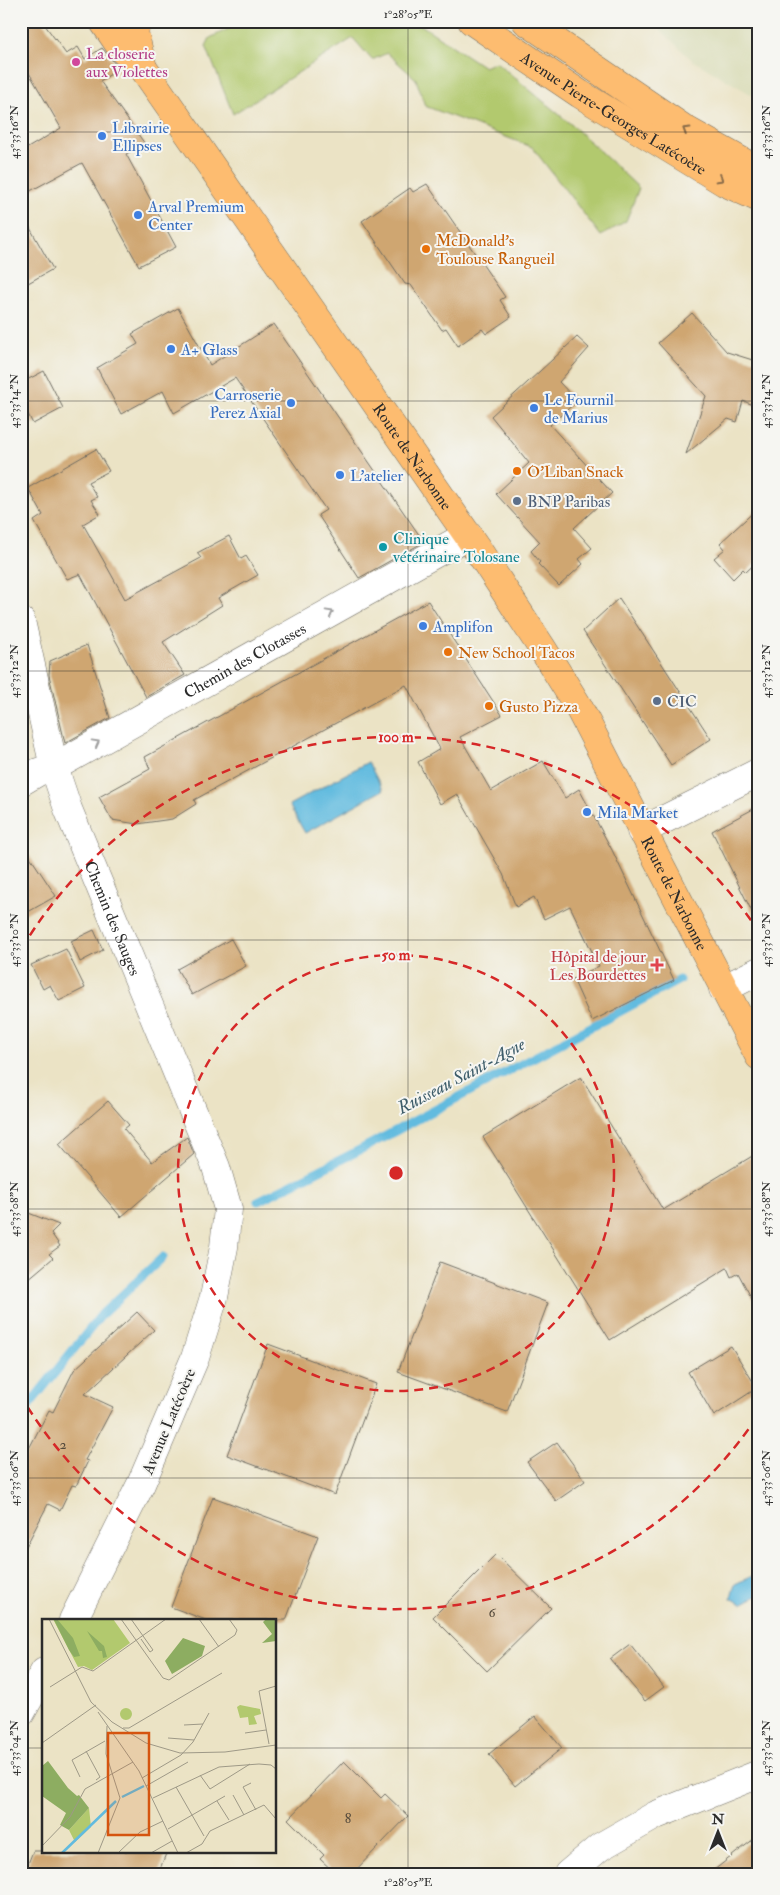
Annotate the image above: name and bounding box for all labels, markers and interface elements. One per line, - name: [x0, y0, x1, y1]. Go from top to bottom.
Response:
- text: 1°28'05"E: [384, 7, 433, 22]
- place label: La closerie aux Violettes: [86, 44, 168, 82]
- street label: Avenue Pierre-Georges Latécoère: [516, 47, 710, 180]
- marker: La closerie aux Violettes: [70, 56, 82, 68]
- text: 43°33'16"N: [7, 105, 22, 159]
- text: 43°33'16"N: [759, 105, 774, 159]
- place label: Librairie Ellipses: [112, 118, 170, 157]
- one-way arrow: [682, 126, 691, 136]
- marker: Librairie Ellipses: [96, 130, 108, 142]
- one-way arrow: [714, 173, 723, 183]
- place label: Arval Premium Center: [147, 197, 245, 235]
- marker: Arval Premium Center: [132, 209, 144, 221]
- place label: McDonald's Toulouse Rangueil: [436, 231, 555, 269]
- marker: McDonald's Toulouse Rangueil: [420, 243, 432, 255]
- place label: A+ Glass: [180, 340, 237, 360]
- marker: A+ Glass: [165, 343, 177, 355]
- text: 43°33'14"N: [7, 374, 22, 428]
- text: 43°33'14"N: [759, 374, 774, 428]
- place label: Carroserie Perez Axial: [209, 385, 281, 423]
- place label: Le Fournil de Marius: [544, 390, 614, 428]
- marker: Carroserie Perez Axial: [285, 397, 297, 409]
- street label: Route de Narbonne: [368, 400, 456, 514]
- marker: Le Fournil de Marius: [528, 402, 540, 414]
- place label: O'Liban Snack: [527, 462, 624, 482]
- marker: O'Liban Snack: [511, 465, 523, 477]
- place label: L'atelier: [350, 466, 403, 486]
- marker: L'atelier: [334, 469, 346, 481]
- place label: BNP Paribas: [527, 492, 610, 512]
- marker: BNP Paribas: [511, 495, 523, 507]
- place label: Clinique vétérinaire Tolosane: [392, 529, 520, 567]
- marker: Clinique vétérinaire Tolosane: [377, 541, 389, 553]
- one-way arrow: [325, 609, 334, 619]
- place label: Amplifon: [432, 617, 493, 638]
- street label: Chemin des Clotasses: [181, 619, 310, 703]
- marker: Amplifon: [417, 620, 429, 632]
- place label: New School Tacos: [458, 643, 575, 663]
- text: 43°33'12"N: [7, 644, 22, 698]
- text: 43°33'12"N: [759, 644, 774, 698]
- marker: New School Tacos: [442, 646, 454, 658]
- place label: CIC: [667, 692, 697, 712]
- marker: CIC: [651, 695, 663, 707]
- place label: Gusto Pizza: [499, 697, 578, 717]
- marker: Gusto Pizza: [483, 700, 495, 712]
- text: 100 m: [378, 728, 414, 747]
- one-way arrow: [91, 740, 100, 750]
- place label: Mila Market: [597, 803, 678, 823]
- marker: Mila Market: [581, 806, 593, 818]
- street label: Route de Narbonne: [636, 833, 712, 954]
- street label: Chemin des Sauges: [80, 858, 145, 979]
- text: 43°33'10"N: [7, 913, 22, 967]
- text: 43°33'10"N: [759, 913, 774, 967]
- text: 50 m: [382, 946, 411, 965]
- place label: Hôpital de jour Les Bourdettes: [549, 947, 646, 985]
- marker: Hôpital de jour Les Bourdettes: [650, 958, 664, 972]
- water label: Ruisseau Saint-Agne: [392, 1033, 530, 1120]
- centre of rings: [387, 1164, 405, 1182]
- text: 43°33'08"N: [7, 1181, 22, 1237]
- text: 43°33'08"N: [759, 1181, 774, 1237]
- street label: Avenue Latécoère: [137, 1365, 200, 1478]
- house number: 2: [59, 1436, 67, 1453]
- text: 43°33'06"N: [7, 1450, 22, 1506]
- text: 43°33'06"N: [759, 1450, 774, 1506]
- house number: 6: [488, 1604, 496, 1621]
- inset map: [42, 1619, 276, 1852]
- text: 43°33'04"N: [7, 1720, 22, 1776]
- text: 43°33'04"N: [759, 1720, 774, 1776]
- north arrow: [692, 1808, 742, 1858]
- house number: 8: [345, 1810, 352, 1827]
- text: N: [711, 1811, 725, 1828]
- text: 1°28'05"E: [384, 1875, 433, 1890]

